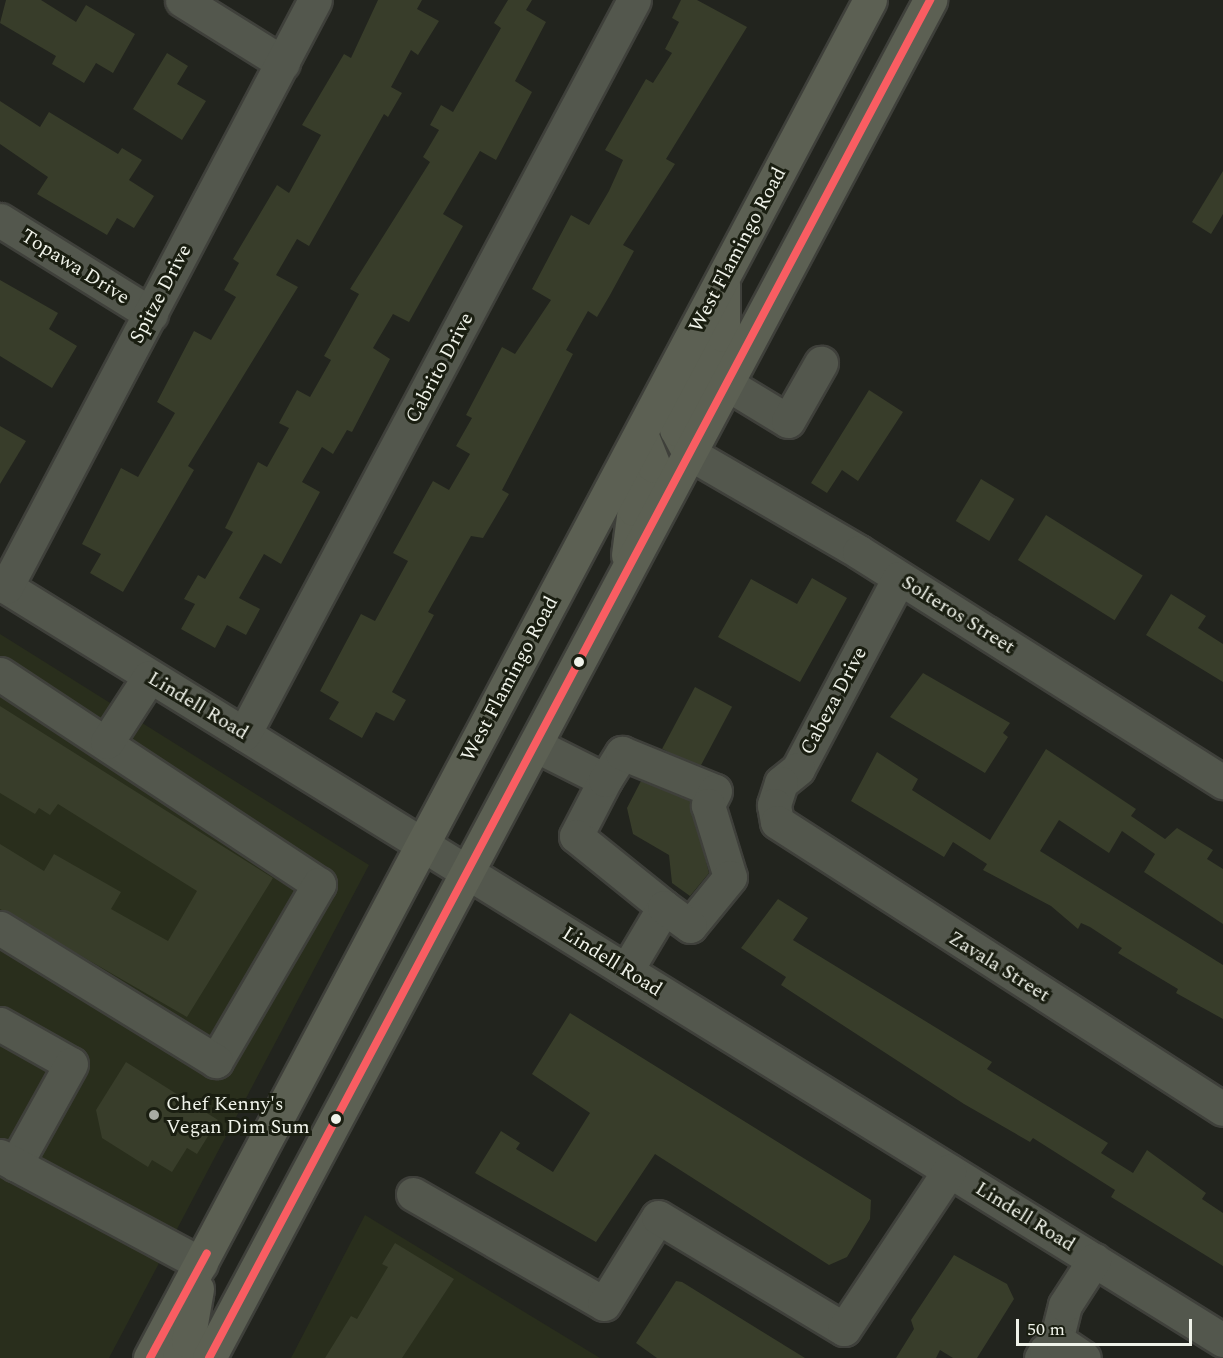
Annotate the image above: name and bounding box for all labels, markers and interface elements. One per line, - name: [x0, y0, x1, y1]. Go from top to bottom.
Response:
- street label: West Flamingo Road: [684, 163, 792, 337]
- street label: Topawa Drive: [16, 224, 134, 310]
- street label: Spitze Drive: [125, 241, 197, 347]
- street label: Cabrito Drive: [401, 309, 479, 427]
- street label: Solteros Street: [897, 571, 1019, 659]
- street label: West Flamingo Road: [456, 592, 564, 766]
- street label: Cabeza Drive: [796, 643, 872, 759]
- unlabelled marker: [573, 656, 585, 668]
- street label: Lindell Road: [143, 667, 253, 745]
- street label: Lindell Road: [558, 922, 666, 1002]
- street label: Zavala Street: [944, 926, 1054, 1008]
- place label: Chef Kenny's Vegan Dim Sum: [166, 1092, 310, 1139]
- marker: Chef Kenny's Vegan Dim Sum: [147, 1108, 161, 1122]
- unlabelled marker: [330, 1113, 342, 1125]
- street label: Lindell Road: [971, 1177, 1079, 1257]
- scale bar: [1019, 1307, 1194, 1345]
- text: 50 m: [1027, 1316, 1065, 1343]

